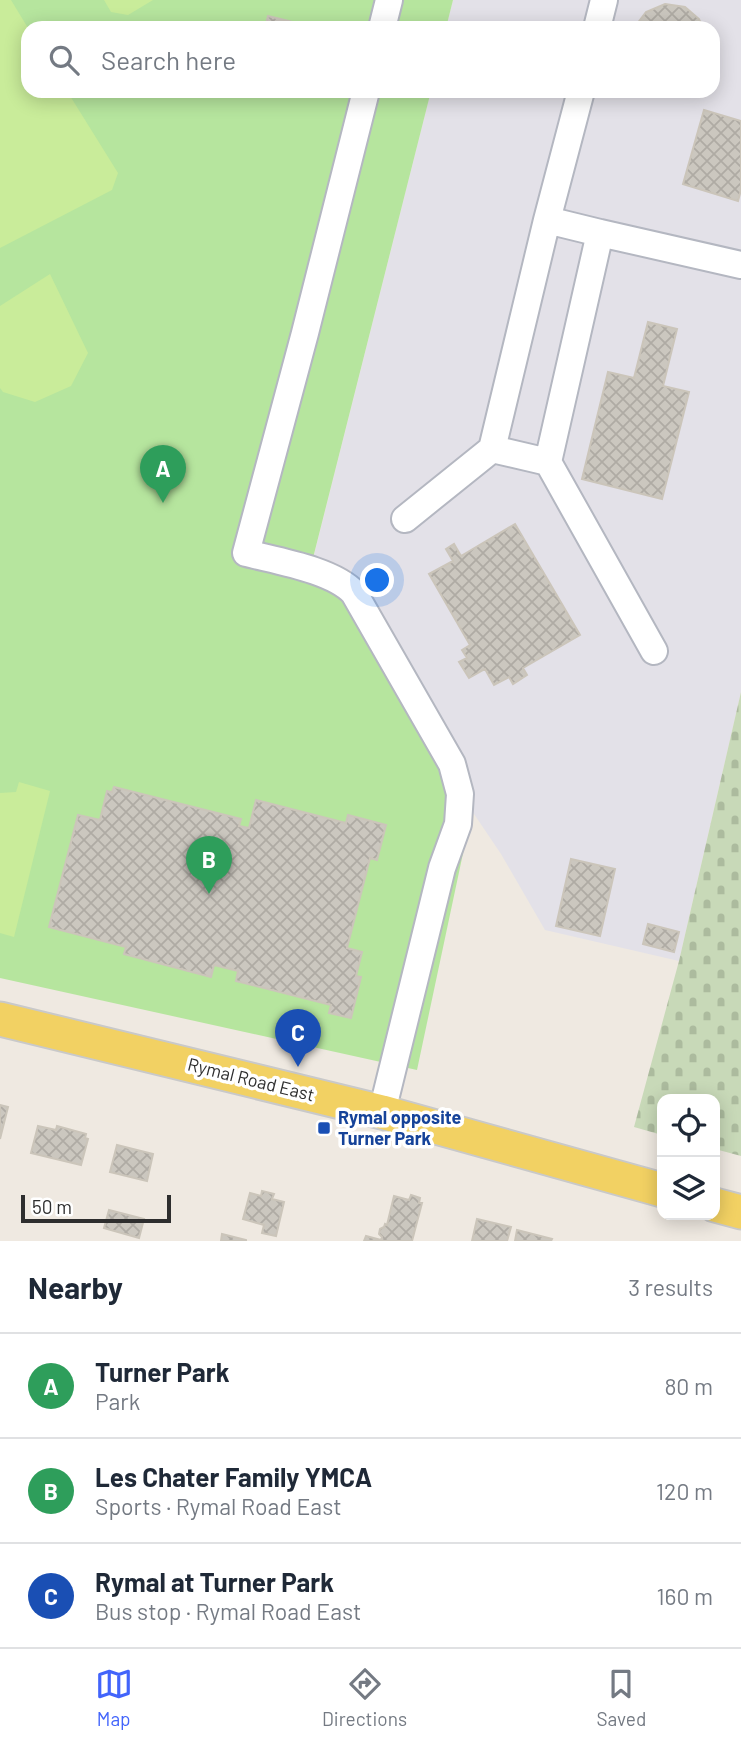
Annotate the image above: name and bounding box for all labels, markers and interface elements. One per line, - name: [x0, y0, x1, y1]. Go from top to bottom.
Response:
- search box: [21, 21, 720, 98]
- icon: search: [45, 41, 83, 79]
- text: Search here: [101, 44, 236, 75]
- pin: A: [140, 445, 186, 503]
- your location: [360, 563, 394, 597]
- pin: B: [186, 836, 232, 894]
- pin: C: [275, 1009, 321, 1067]
- street label: Rymal Road East: [186, 1053, 317, 1105]
- map controls: [657, 1094, 720, 1220]
- button: locate: [657, 1094, 720, 1157]
- place label: Rymal opposite Turner Park: [338, 1106, 461, 1149]
- marker: Rymal opposite Turner Park: [316, 1120, 332, 1136]
- button: layers: [657, 1157, 720, 1220]
- scale bar: [21, 1192, 172, 1224]
- text: 50 m: [32, 1195, 72, 1218]
- text: Nearby: [28, 1269, 123, 1305]
- text: 3 results: [628, 1273, 713, 1301]
- text: Turner Park: [95, 1356, 230, 1387]
- text: A: [43, 1372, 59, 1400]
- text: 80 m: [664, 1372, 713, 1400]
- text: Park: [95, 1387, 140, 1415]
- text: Les Chater Family YMCA: [95, 1461, 372, 1492]
- text: B: [44, 1477, 58, 1505]
- text: 120 m: [656, 1477, 713, 1505]
- text: Sports · Rymal Road East: [95, 1492, 342, 1520]
- text: Rymal at Turner Park: [95, 1566, 334, 1597]
- text: C: [44, 1582, 58, 1610]
- text: 160 m: [656, 1582, 713, 1610]
- text: Bus stop · Rymal Road East: [95, 1597, 361, 1625]
- tab: Map: [95, 1665, 133, 1730]
- tab: Directions: [322, 1665, 407, 1730]
- tab: Saved: [596, 1665, 646, 1730]

